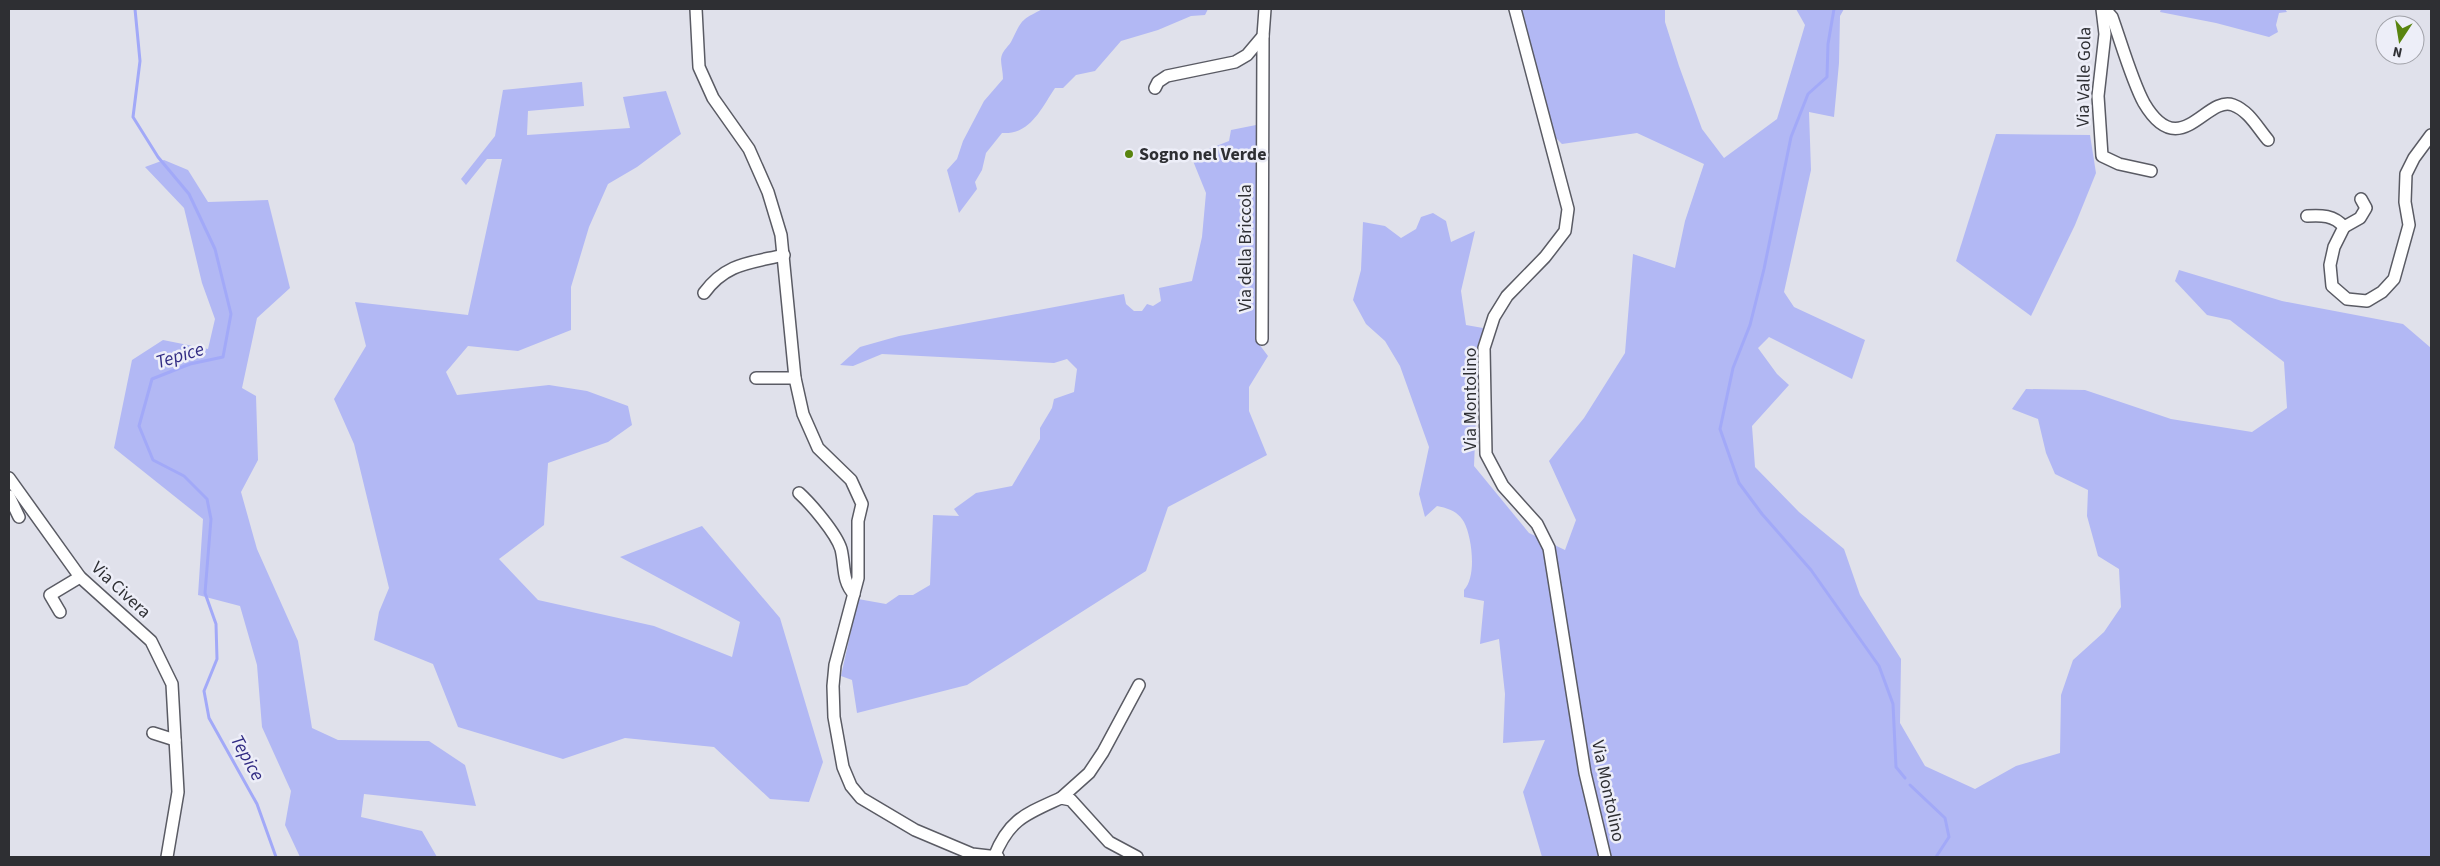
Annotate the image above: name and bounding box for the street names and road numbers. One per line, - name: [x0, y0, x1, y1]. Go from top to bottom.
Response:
- street label: Via Valle Gola: [2071, 27, 2097, 127]
- street label: Via della Briccola: [1233, 184, 1258, 312]
- street label: Via Montolino: [1458, 347, 1483, 451]
- street label: Via Civera: [86, 556, 156, 624]
- street label: Via Montolino: [1585, 738, 1631, 844]

